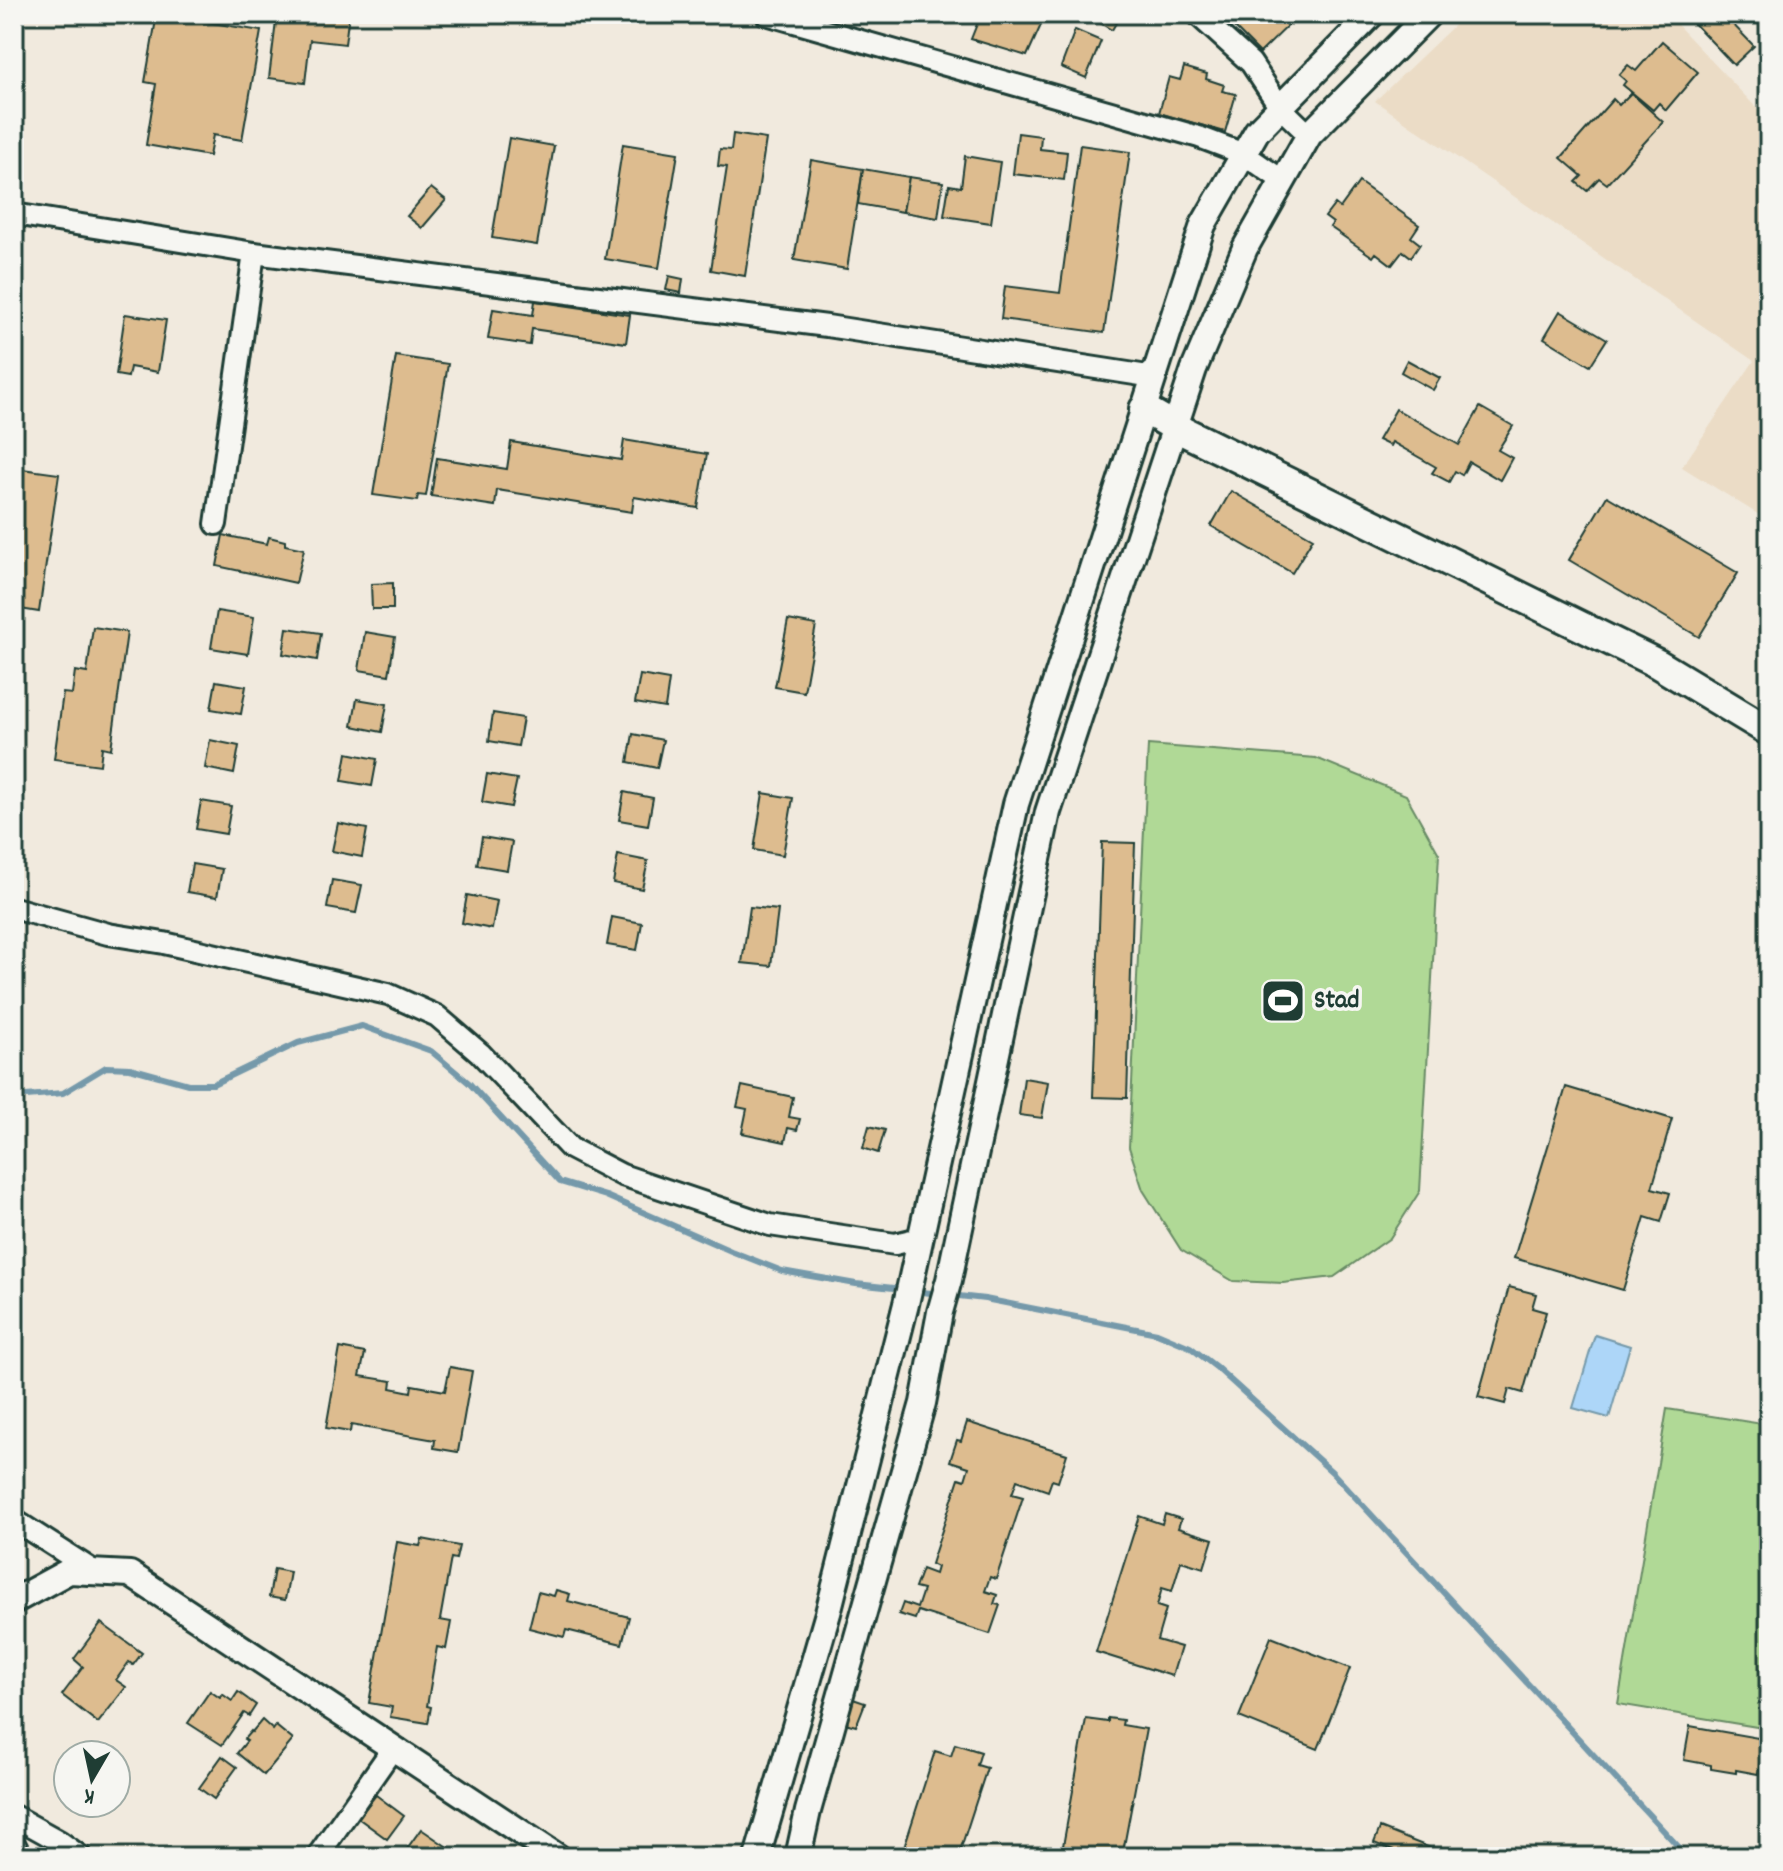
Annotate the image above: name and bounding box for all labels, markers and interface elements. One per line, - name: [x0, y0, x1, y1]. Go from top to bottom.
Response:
- sports icon: Stad: [1259, 977, 1307, 1025]
- place label: Stad: [1314, 983, 1359, 1020]
- north arrow: [52, 1739, 132, 1819]
- text: K: [82, 1779, 97, 1811]

